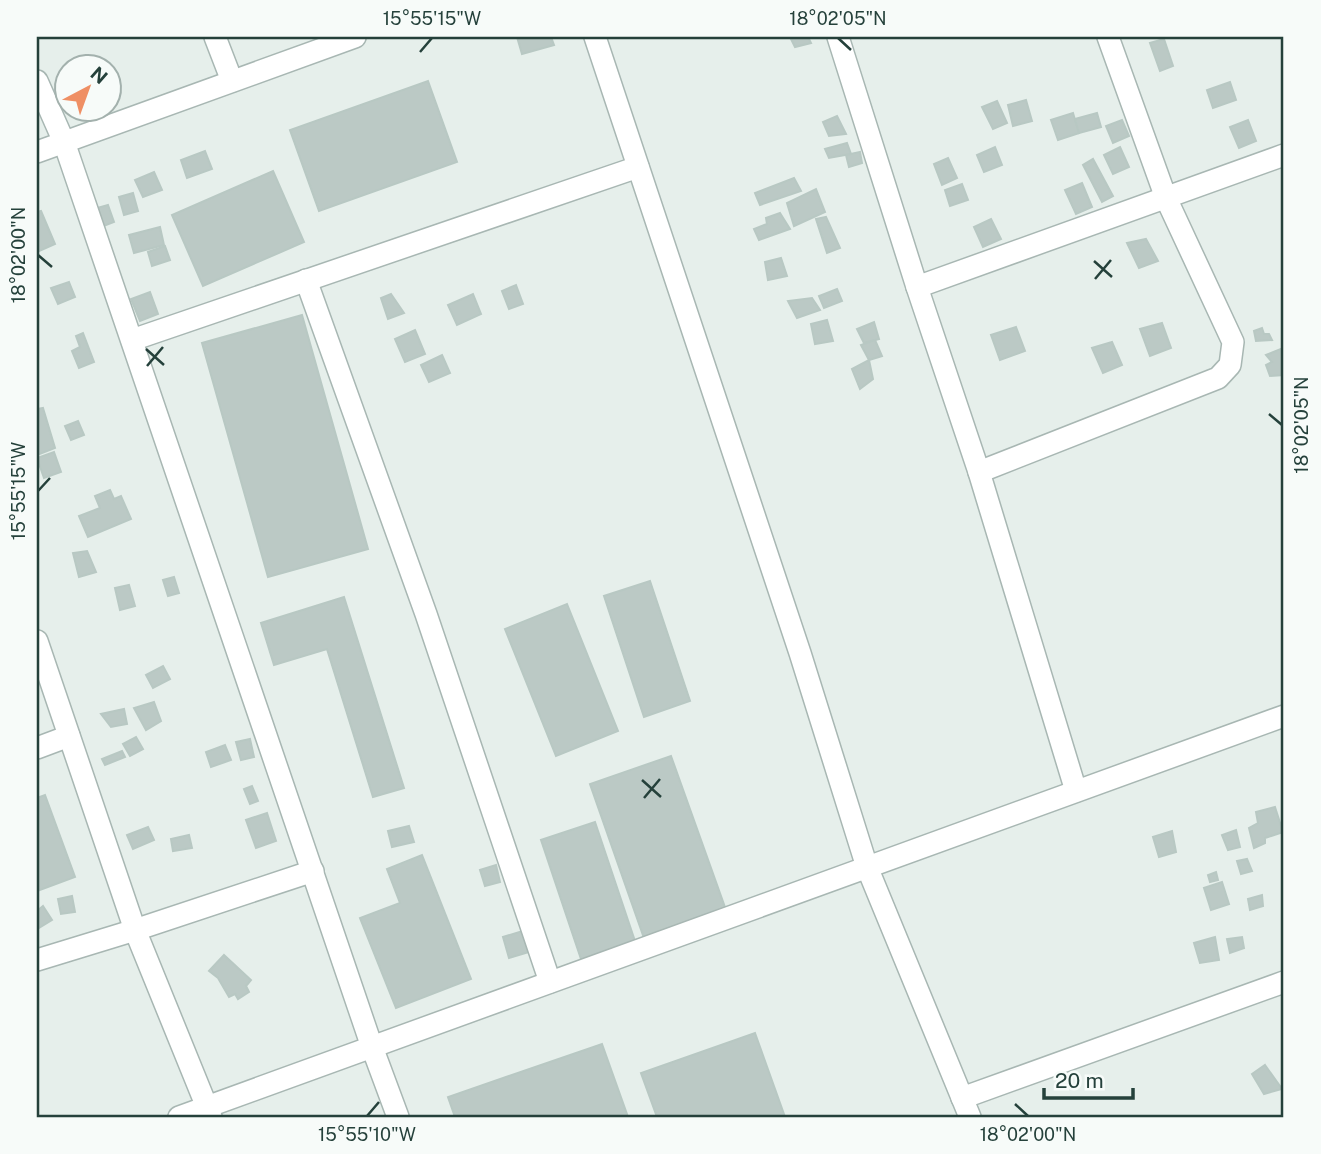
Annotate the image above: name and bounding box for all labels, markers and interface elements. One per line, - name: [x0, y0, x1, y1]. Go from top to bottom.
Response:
- text: 15°55'15"W: [383, 8, 481, 29]
- text: 18°02'05"N: [789, 8, 887, 29]
- north arrow: [52, 52, 122, 122]
- text: N: [86, 62, 112, 88]
- text: 18°02'00"N: [8, 207, 29, 303]
- text: 18°02'05"N: [1291, 376, 1312, 474]
- text: 15°55'15"W: [8, 442, 29, 540]
- scale bar: [1044, 1056, 1134, 1100]
- text: 20 m: [1055, 1068, 1104, 1093]
- text: 15°55'10"W: [318, 1124, 416, 1145]
- text: 18°02'00"N: [980, 1124, 1076, 1145]

